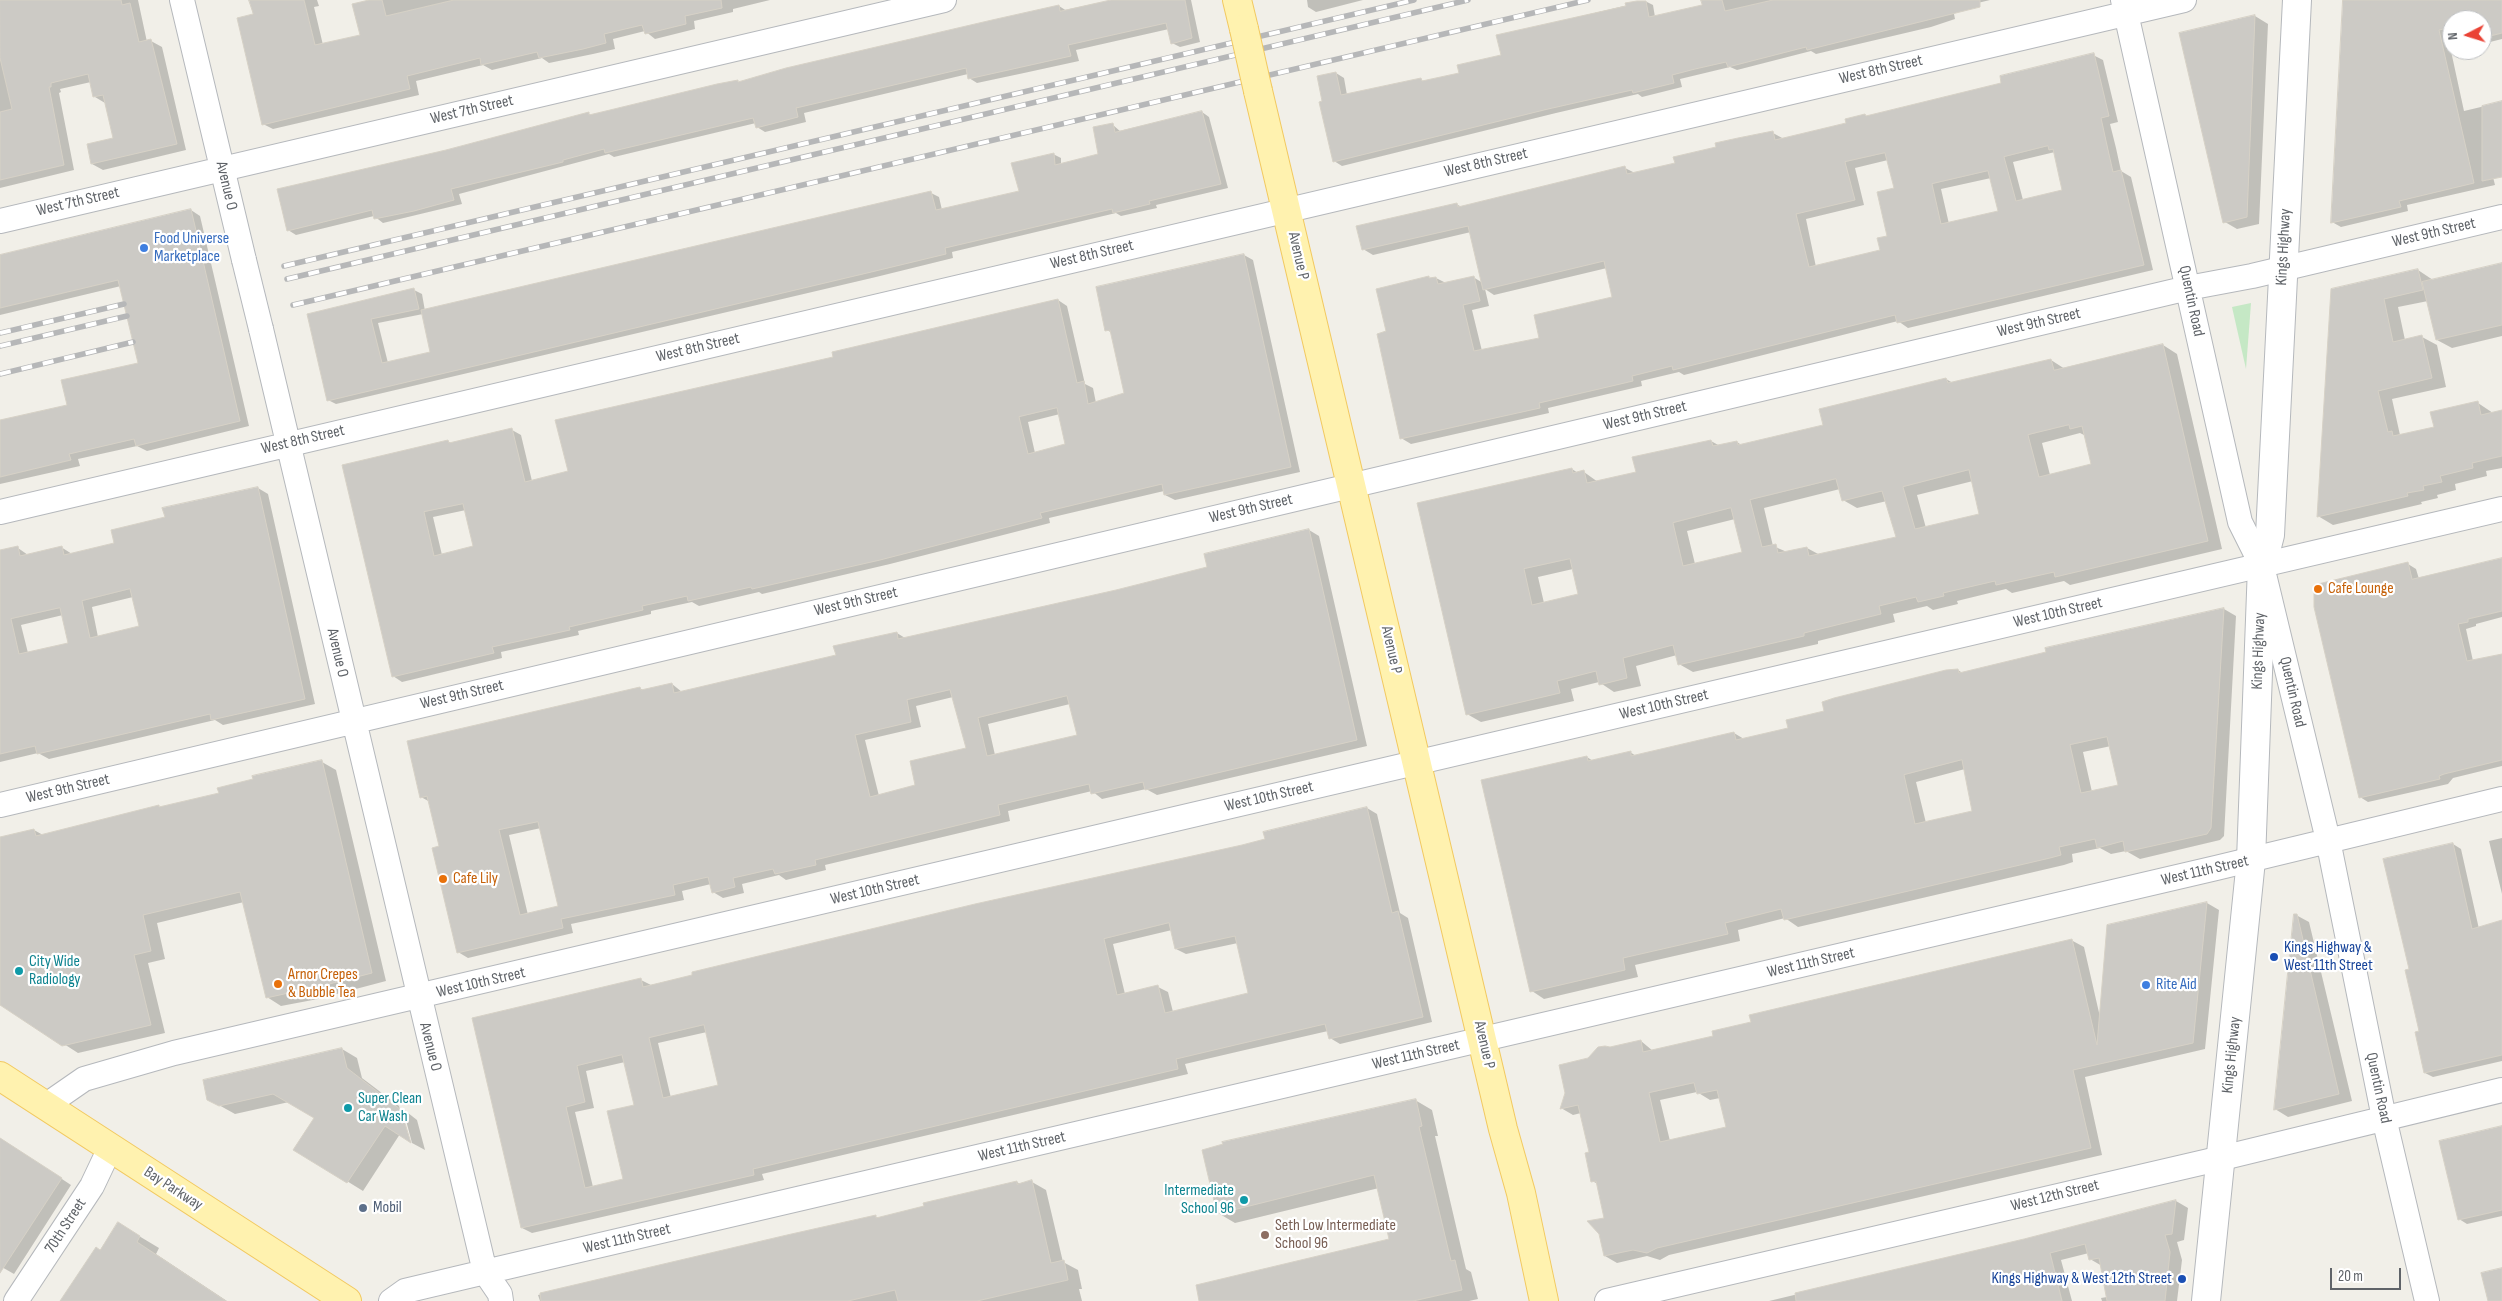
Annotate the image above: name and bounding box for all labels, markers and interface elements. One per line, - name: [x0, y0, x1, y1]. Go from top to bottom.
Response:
- north arrow: [2442, 10, 2492, 60]
- text: N: [2444, 32, 2461, 41]
- street label: West 8th Street: [1838, 51, 1924, 89]
- street label: West 7th Street: [429, 91, 515, 129]
- street label: West 8th Street: [1443, 144, 1529, 182]
- street label: Avenue O: [211, 160, 241, 212]
- street label: West 7th Street: [35, 183, 121, 221]
- street label: Kings Highway: [2272, 208, 2296, 286]
- street label: West 9th Street: [2390, 214, 2478, 252]
- place label: Food Universe Marketplace: [154, 229, 229, 267]
- street label: Avenue P: [1283, 230, 1313, 282]
- street label: West 8th Street: [1049, 236, 1135, 274]
- marker: Food Universe Marketplace: [138, 242, 150, 254]
- street label: Quentin Road: [2174, 264, 2208, 338]
- street label: West 9th Street: [1995, 304, 2083, 342]
- street label: West 8th Street: [655, 329, 741, 367]
- street label: West 9th Street: [1601, 397, 1689, 435]
- street label: West 8th Street: [260, 421, 346, 459]
- street label: West 9th Street: [1207, 490, 1295, 528]
- place label: Cafe Lounge: [2328, 579, 2394, 599]
- street label: West 9th Street: [812, 583, 900, 621]
- marker: Cafe Lounge: [2312, 583, 2324, 595]
- street label: West 10th Street: [2012, 593, 2104, 633]
- street label: Kings Highway: [2248, 612, 2270, 690]
- street label: Avenue P: [1376, 624, 1406, 676]
- street label: Avenue O: [322, 627, 352, 679]
- street label: Quentin Road: [2275, 655, 2309, 729]
- street label: West 9th Street: [418, 676, 506, 714]
- street label: West 10th Street: [1618, 685, 1710, 725]
- street label: West 9th Street: [24, 770, 112, 808]
- street label: West 10th Street: [1223, 777, 1315, 817]
- street label: West 11th Street: [2160, 852, 2250, 890]
- place label: Cafe Lily: [453, 869, 498, 889]
- street label: West 10th Street: [829, 870, 921, 910]
- marker: Cafe Lily: [437, 873, 449, 885]
- place label: Kings Highway & West 11th Street: [2284, 938, 2373, 976]
- street label: West 11th Street: [1766, 944, 1856, 982]
- marker: Kings Highway & West 11th Street: [2268, 951, 2280, 963]
- place label: City Wide Radiology: [29, 952, 81, 990]
- street label: West 10th Street: [435, 963, 527, 1003]
- marker: City Wide Radiology: [13, 965, 25, 977]
- place label: Arnor Crepes & Bubble Tea: [288, 965, 358, 1003]
- place label: Rite Aid: [2156, 975, 2197, 995]
- marker: Arnor Crepes & Bubble Tea: [272, 978, 284, 990]
- marker: Rite Aid: [2140, 979, 2152, 991]
- street label: Kings Highway: [2218, 1016, 2246, 1094]
- street label: Avenue P: [1469, 1019, 1499, 1071]
- street label: Avenue O: [415, 1021, 445, 1073]
- street label: West 11th Street: [1371, 1036, 1461, 1074]
- street label: Quentin Road: [2361, 1051, 2395, 1125]
- place label: Super Clean Car Wash: [358, 1089, 422, 1127]
- marker: Super Clean Car Wash: [342, 1102, 354, 1114]
- street label: West 11th Street: [977, 1128, 1067, 1166]
- street label: Bay Parkway: [140, 1163, 206, 1215]
- street label: West 12th Street: [2009, 1176, 2101, 1216]
- place label: Intermediate School 96: [1164, 1181, 1234, 1219]
- marker: Intermediate School 96: [1238, 1194, 1250, 1206]
- street label: 70th Street: [41, 1195, 91, 1257]
- place label: Mobil: [373, 1198, 402, 1218]
- marker: Mobil: [357, 1202, 369, 1214]
- place label: Seth Low Intermediate School 96: [1275, 1216, 1396, 1254]
- street label: West 11th Street: [582, 1220, 672, 1258]
- marker: Seth Low Intermediate School 96: [1259, 1229, 1271, 1241]
- scale bar: [2332, 1258, 2403, 1290]
- text: 20 m: [2338, 1267, 2363, 1286]
- place label: Kings Highway & West 12th Street: [1992, 1269, 2172, 1289]
- marker: Kings Highway & West 12th Street: [2176, 1273, 2188, 1285]

